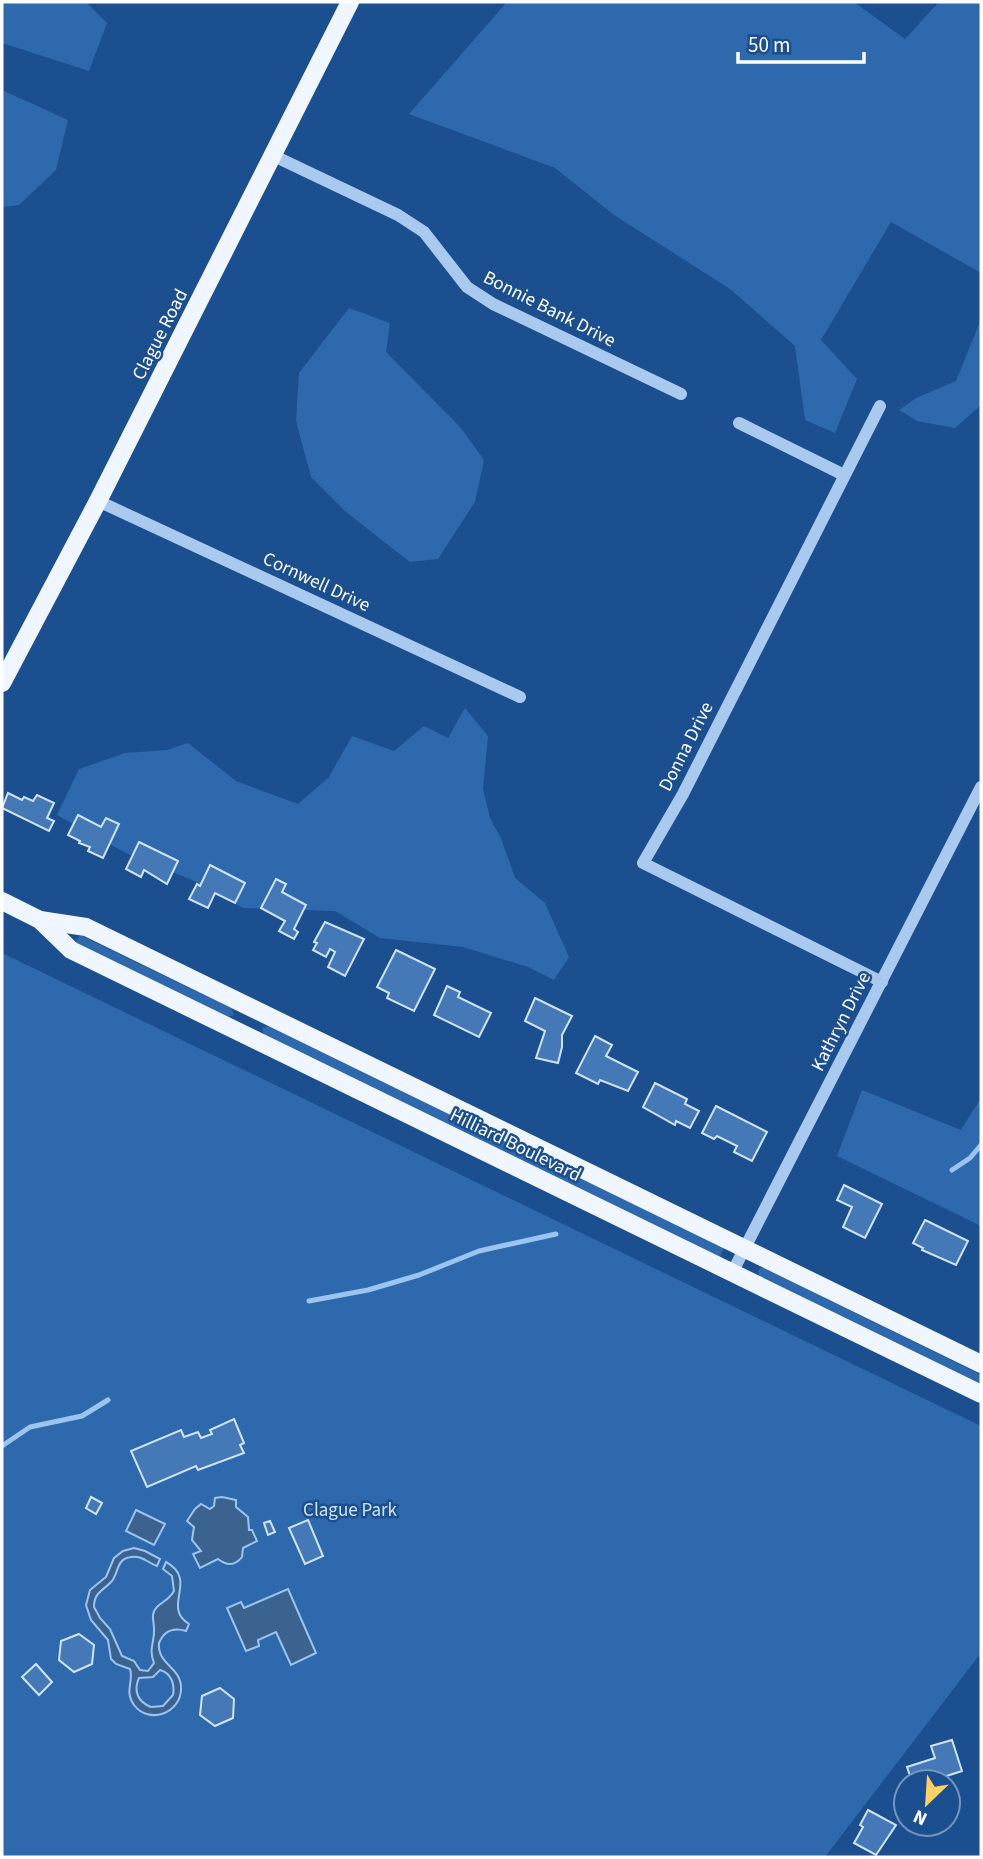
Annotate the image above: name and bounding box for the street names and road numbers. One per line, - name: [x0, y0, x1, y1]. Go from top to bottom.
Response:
- street label: Bonnie Bank Drive: [478, 264, 620, 354]
- street label: Clague Road: [126, 284, 195, 385]
- street label: Cornwell Drive: [258, 546, 375, 619]
- street label: Donna Drive: [652, 697, 720, 796]
- street label: Kathryn Drive: [805, 967, 878, 1076]
- street label: Hilliard Boulevard: [445, 1102, 586, 1189]

